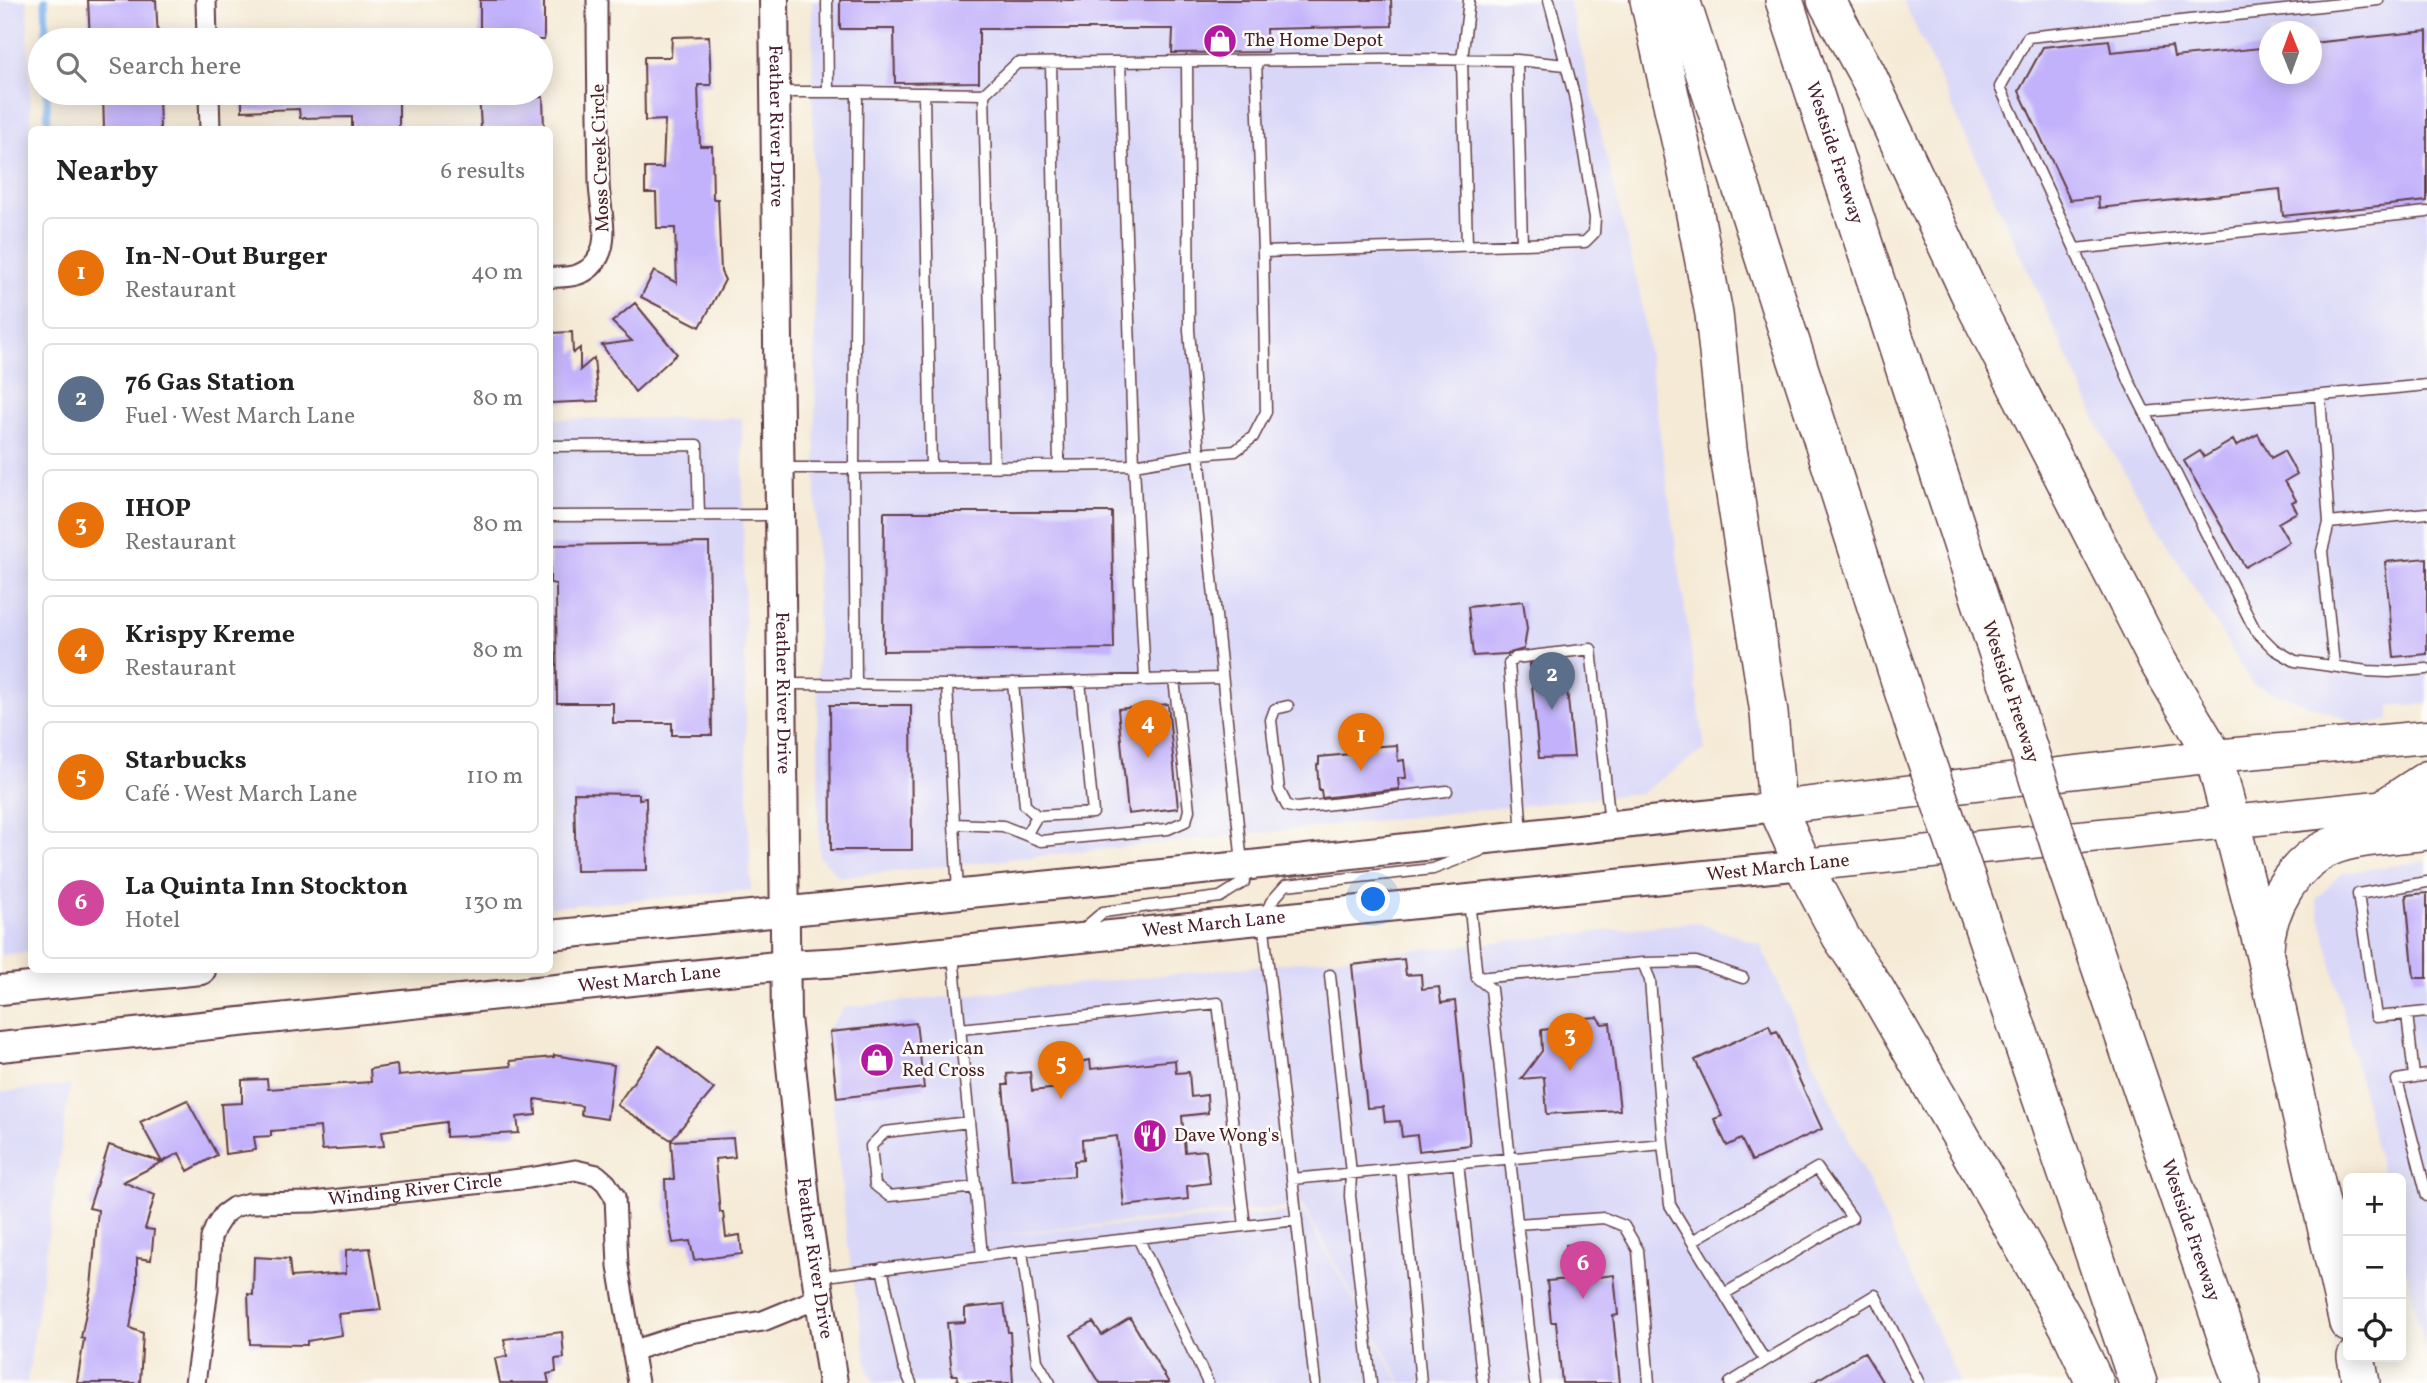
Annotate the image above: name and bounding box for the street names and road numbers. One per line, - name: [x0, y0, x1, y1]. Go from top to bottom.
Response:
- street label: Feather River Drive: [762, 45, 789, 207]
- street label: Westside Freeway: [1799, 78, 1870, 228]
- street label: Moss Creek Circle: [585, 83, 617, 233]
- street label: Feather River Drive: [768, 612, 796, 774]
- street label: Westside Freeway: [1975, 617, 2045, 767]
- street label: West March Lane: [1705, 848, 1851, 888]
- street label: West March Lane: [1141, 904, 1287, 945]
- street label: West March Lane: [577, 959, 722, 1000]
- street label: Westside Freeway: [2154, 1156, 2226, 1305]
- street label: Winding River Circle: [327, 1168, 504, 1213]
- street label: Feather River Drive: [790, 1176, 839, 1341]

